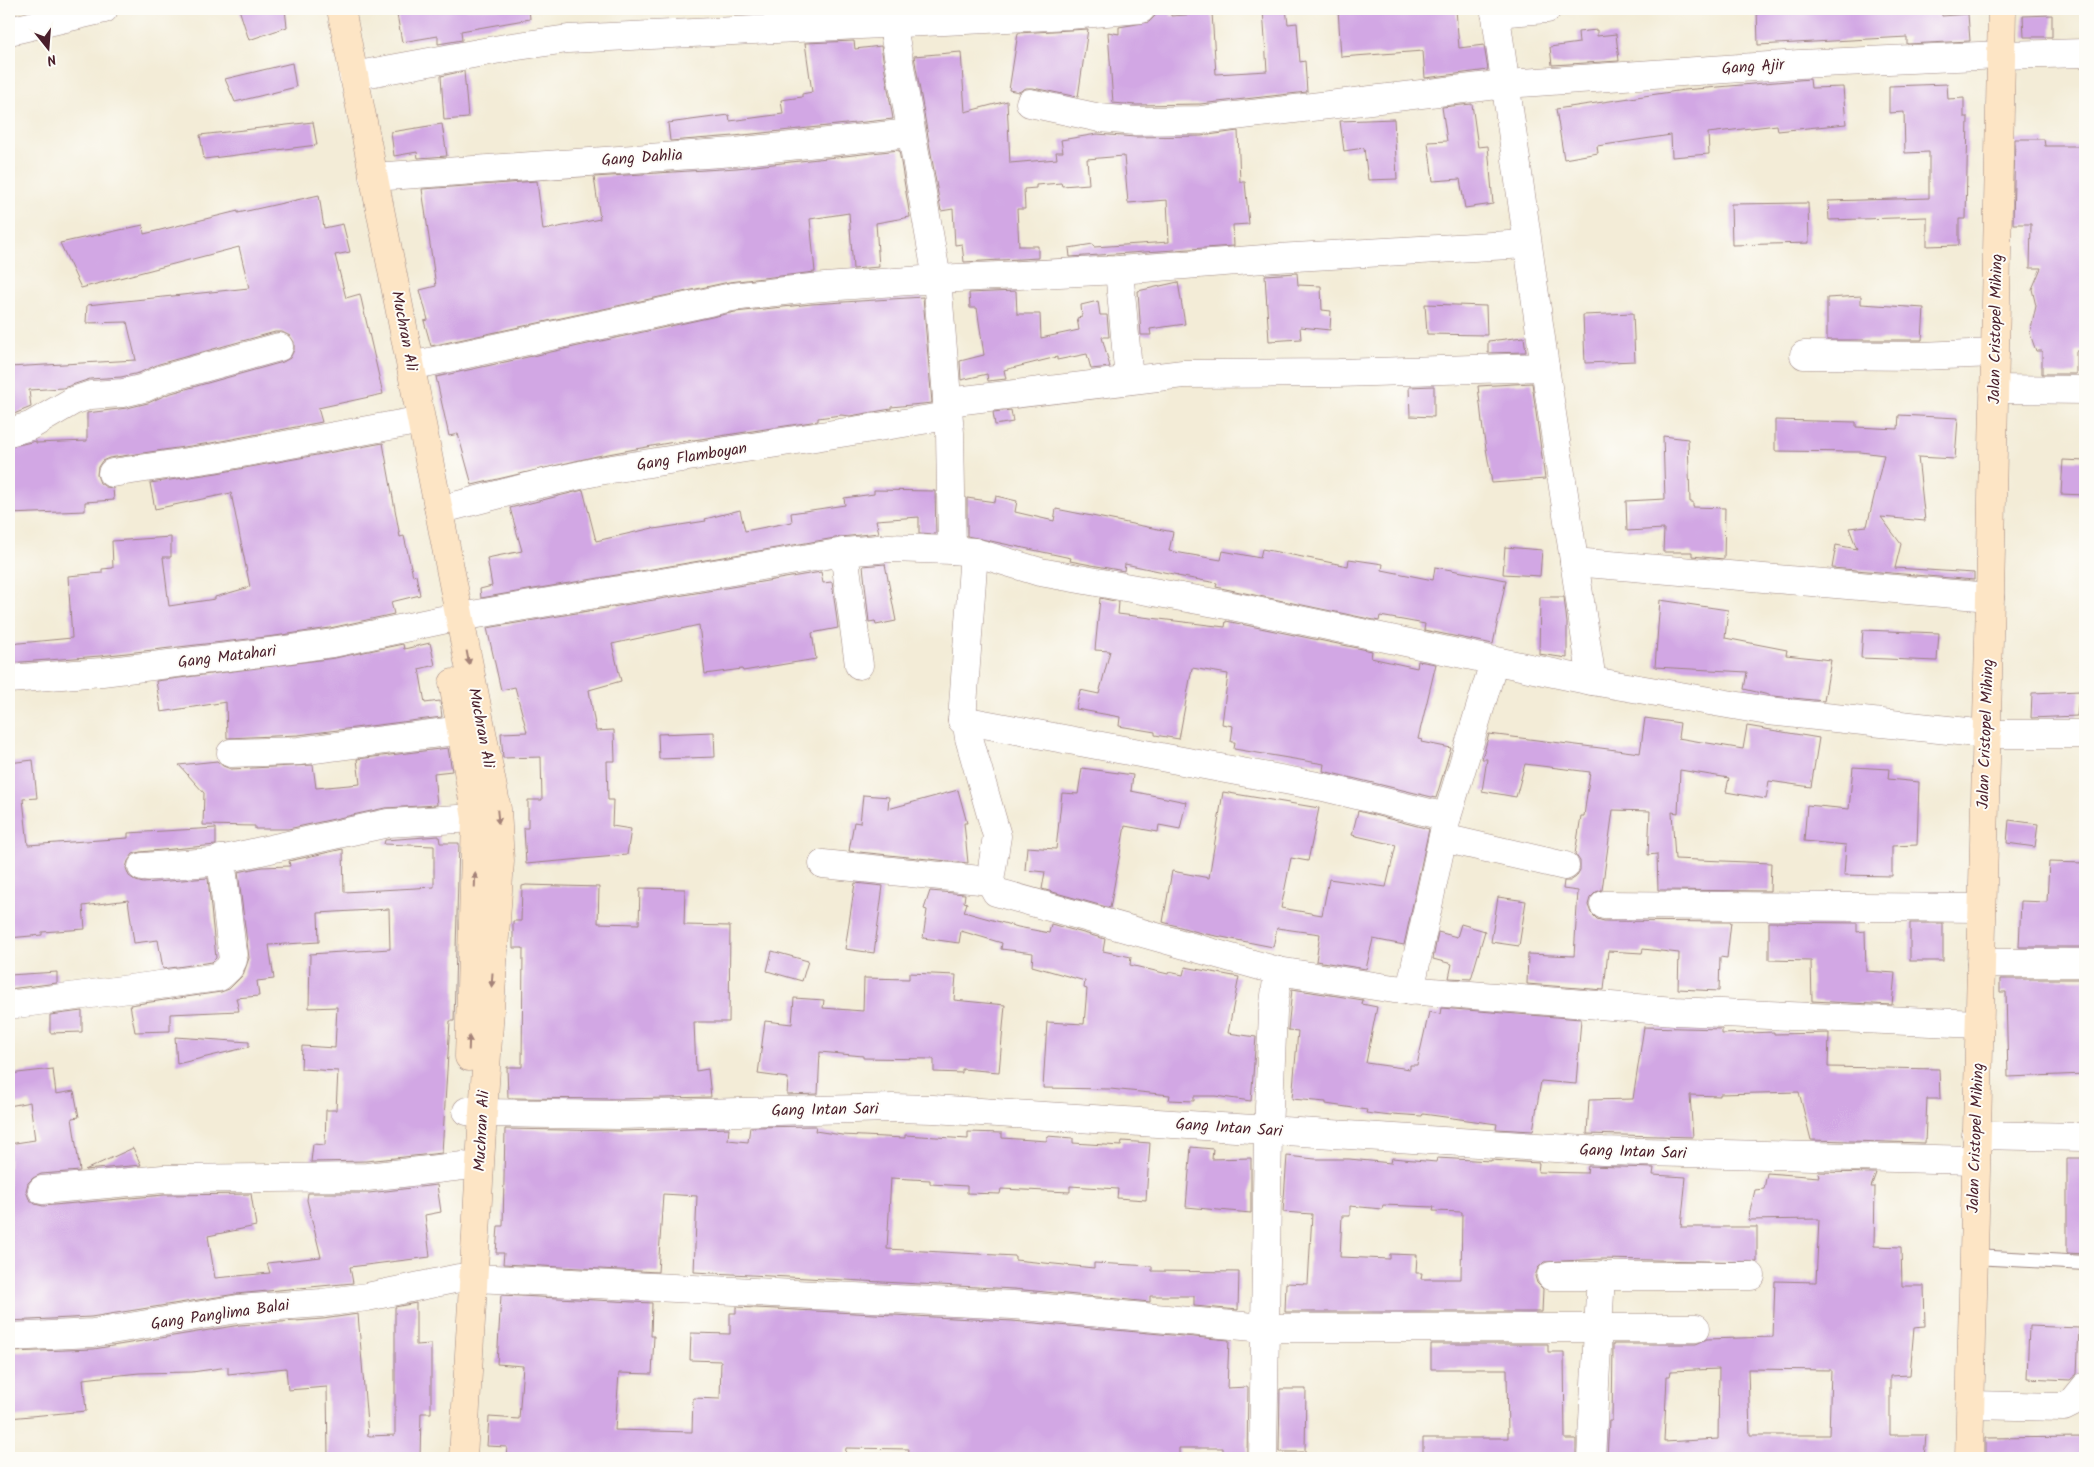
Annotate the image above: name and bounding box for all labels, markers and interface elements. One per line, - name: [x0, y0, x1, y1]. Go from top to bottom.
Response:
- north arrow: [22, 22, 72, 72]
- text: N: [44, 48, 59, 71]
- street label: Gang Ajir: [1721, 52, 1787, 82]
- street label: Gang Dahlia: [600, 143, 684, 173]
- street label: Jalan Cristopel Mihing: [1982, 254, 2010, 404]
- street label: Muchran Ali: [384, 289, 424, 374]
- street label: Gang Flamboyan: [635, 436, 749, 478]
- street label: Gang Matahari: [176, 638, 279, 675]
- one-way arrow: [464, 650, 472, 666]
- street label: Jalan Cristopel Mihing: [1971, 658, 2001, 810]
- street label: Muchran Ali: [461, 686, 501, 771]
- one-way arrow: [494, 810, 502, 826]
- one-way arrow: [471, 872, 479, 888]
- one-way arrow: [488, 972, 496, 988]
- one-way arrow: [465, 1034, 473, 1050]
- street label: Jalan Cristopel Mihing: [1961, 1062, 1991, 1214]
- street label: Muchran Ali: [467, 1089, 497, 1172]
- street label: Gang Intan Sari: [771, 1097, 880, 1123]
- street label: Gang Intan Sari: [1175, 1112, 1284, 1144]
- street label: Gang Intan Sari: [1579, 1138, 1688, 1166]
- street label: Gang Panglima Balai: [149, 1293, 292, 1337]

